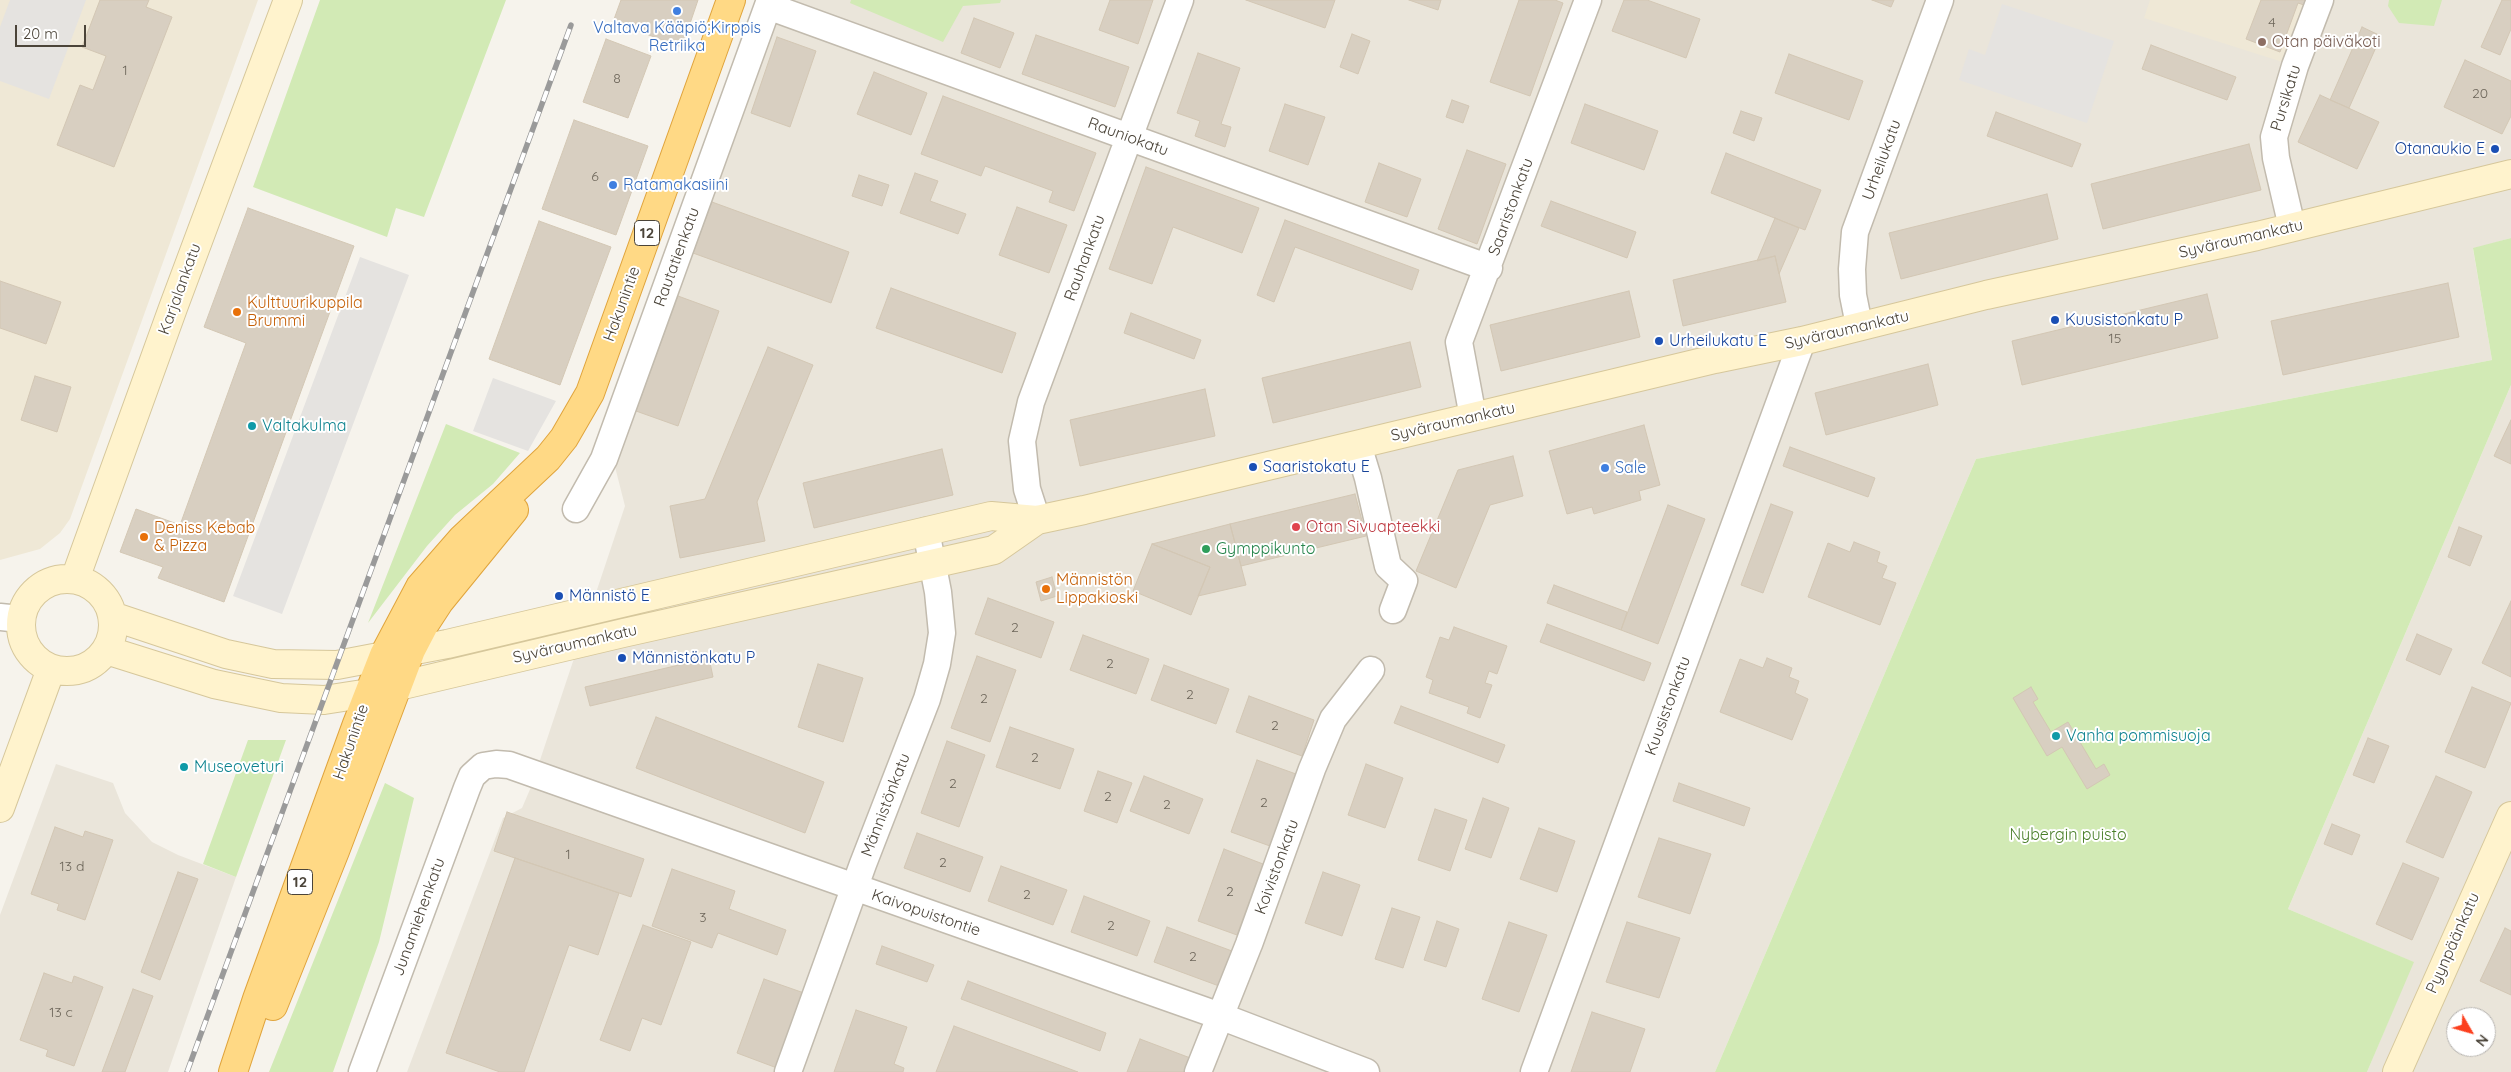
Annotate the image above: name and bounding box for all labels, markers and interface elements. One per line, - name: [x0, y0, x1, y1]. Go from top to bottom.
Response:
- marker: Valtava Kääpiö;Kirppis Retriika: [671, 5, 683, 17]
- scale bar: [18, 15, 89, 47]
- house number: 4: [2268, 15, 2276, 31]
- place label: Valtava Kääpiö;Kirppis Retriika: [593, 18, 761, 56]
- text: 20 m: [23, 24, 58, 43]
- place label: Otan päiväkoti: [2272, 32, 2381, 52]
- marker: Otan päiväkoti: [2256, 36, 2268, 48]
- house number: 1: [122, 63, 128, 79]
- street label: Pursikatu: [2267, 63, 2305, 133]
- house number: 8: [613, 71, 621, 87]
- house number: 20: [2472, 86, 2488, 102]
- street label: Rauniokatu: [1085, 114, 1171, 160]
- street label: Urheilukatu: [1859, 117, 1905, 203]
- place label: Otanaukio E: [2395, 139, 2485, 159]
- marker: Otanaukio E: [2489, 143, 2501, 155]
- street label: Saaristonkatu: [1484, 156, 1538, 258]
- house number: 6: [591, 169, 599, 185]
- place label: Ratamakasiini: [623, 175, 728, 195]
- marker: Ratamakasiini: [607, 179, 619, 191]
- street label: Rautatienkatu: [650, 205, 704, 309]
- street label: Rauhankatu: [1061, 212, 1109, 304]
- street label: Syväraumankatu: [2177, 215, 2305, 263]
- road number: 12: [634, 220, 660, 246]
- street label: Karjalankatu: [155, 241, 205, 337]
- street label: Hakunintie: [600, 264, 644, 344]
- place label: Kulttuurikuppila Brummi: [247, 293, 363, 331]
- marker: Kulttuurikuppila Brummi: [231, 306, 243, 318]
- street label: Syväraumankatu: [1783, 306, 1911, 354]
- place label: Kuusistonkatu P: [2065, 310, 2183, 330]
- marker: Kuusistonkatu P: [2049, 314, 2061, 326]
- place label: Urheilukatu E: [1669, 331, 1767, 351]
- house number: 15: [2109, 331, 2121, 347]
- marker: Urheilukatu E: [1653, 335, 1665, 347]
- street label: Syväraumankatu: [1389, 398, 1517, 446]
- place label: Valtakulma: [262, 416, 346, 436]
- marker: Valtakulma: [246, 420, 258, 432]
- place label: Saaristokatu E: [1263, 457, 1370, 477]
- place label: Sale: [1615, 458, 1646, 478]
- marker: Saaristokatu E: [1247, 461, 1259, 473]
- marker: Sale: [1599, 462, 1611, 474]
- place label: Otan Sivuapteekki: [1306, 517, 1440, 537]
- place label: Deniss Kebab & Pizza: [154, 518, 255, 556]
- marker: Otan Sivuapteekki: [1290, 521, 1302, 533]
- marker: Deniss Kebab & Pizza: [138, 531, 150, 543]
- place label: Gymppikunto: [1216, 539, 1315, 559]
- marker: Gymppikunto: [1200, 543, 1212, 555]
- place label: Männistön Lippakioski: [1056, 570, 1138, 608]
- marker: Männistön Lippakioski: [1040, 583, 1052, 595]
- place label: Männistö E: [569, 586, 650, 606]
- marker: Männistö E: [553, 590, 565, 602]
- street label: Syväraumankatu: [511, 620, 639, 668]
- house number: 2: [1011, 620, 1019, 636]
- place label: Männistönkatu P: [632, 648, 755, 668]
- marker: Männistönkatu P: [616, 652, 628, 664]
- street label: Kuusistonkatu: [1641, 654, 1695, 758]
- house number: 2: [1106, 656, 1114, 672]
- house number: 2: [1186, 687, 1194, 703]
- house number: 2: [980, 691, 988, 707]
- street label: Hakunintie: [329, 702, 373, 782]
- house number: 2: [1271, 718, 1279, 734]
- place label: Vanha pommisuoja: [2066, 726, 2211, 746]
- marker: Vanha pommisuoja: [2050, 730, 2062, 742]
- street label: Männistönkatu: [857, 750, 915, 860]
- house number: 2: [1031, 750, 1039, 766]
- place label: Museoveturi: [194, 757, 284, 777]
- marker: Museoveturi: [178, 761, 190, 773]
- house number: 2: [949, 776, 957, 792]
- house number: 2: [1104, 789, 1112, 805]
- house number: 2: [1260, 795, 1268, 811]
- house number: 2: [1163, 797, 1171, 813]
- street label: Koivistonkatu: [1251, 817, 1303, 917]
- park label: Nybergin puisto: [2009, 825, 2127, 845]
- house number: 1: [565, 847, 571, 863]
- street label: Junamiehenkatu: [389, 855, 449, 979]
- house number: 2: [939, 855, 947, 871]
- house number: 13 d: [60, 859, 84, 875]
- road number: 12: [288, 870, 312, 894]
- house number: 2: [1226, 884, 1234, 900]
- street label: Kaivopuistontie: [869, 885, 983, 941]
- house number: 2: [1023, 887, 1031, 903]
- street label: Pyynpäänkatu: [2422, 890, 2484, 996]
- house number: 3: [699, 910, 707, 926]
- house number: 2: [1107, 918, 1115, 934]
- house number: 2: [1189, 949, 1197, 965]
- house number: 13 c: [49, 1005, 73, 1021]
- north arrow: [2446, 1007, 2496, 1057]
- text: N: [2472, 1031, 2492, 1050]

